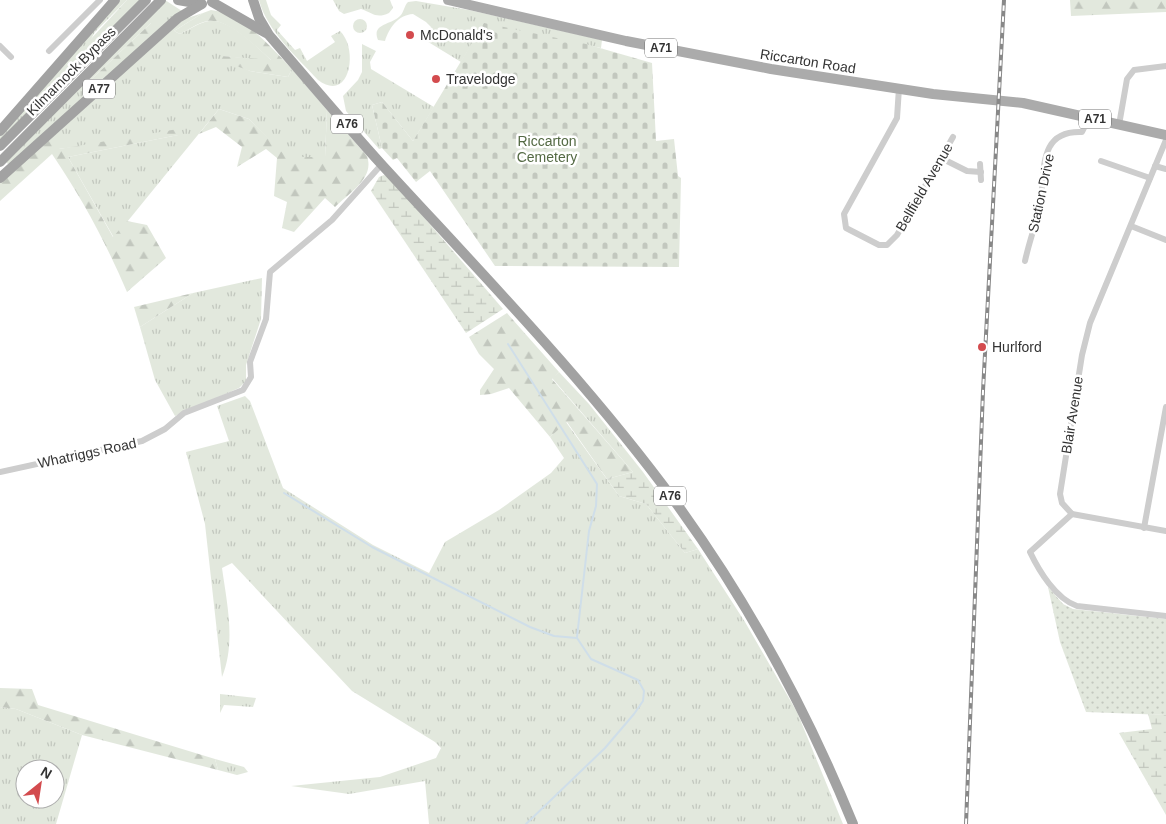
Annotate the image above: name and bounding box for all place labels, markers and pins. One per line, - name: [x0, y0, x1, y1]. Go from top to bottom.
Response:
- place label: McDonald's: [420, 27, 493, 43]
- marker: McDonald's: [404, 29, 416, 41]
- place label: Travelodge: [446, 71, 516, 87]
- marker: Travelodge: [430, 73, 442, 85]
- place label: Hurlford: [992, 339, 1042, 355]
- marker: Hurlford: [976, 341, 988, 353]

